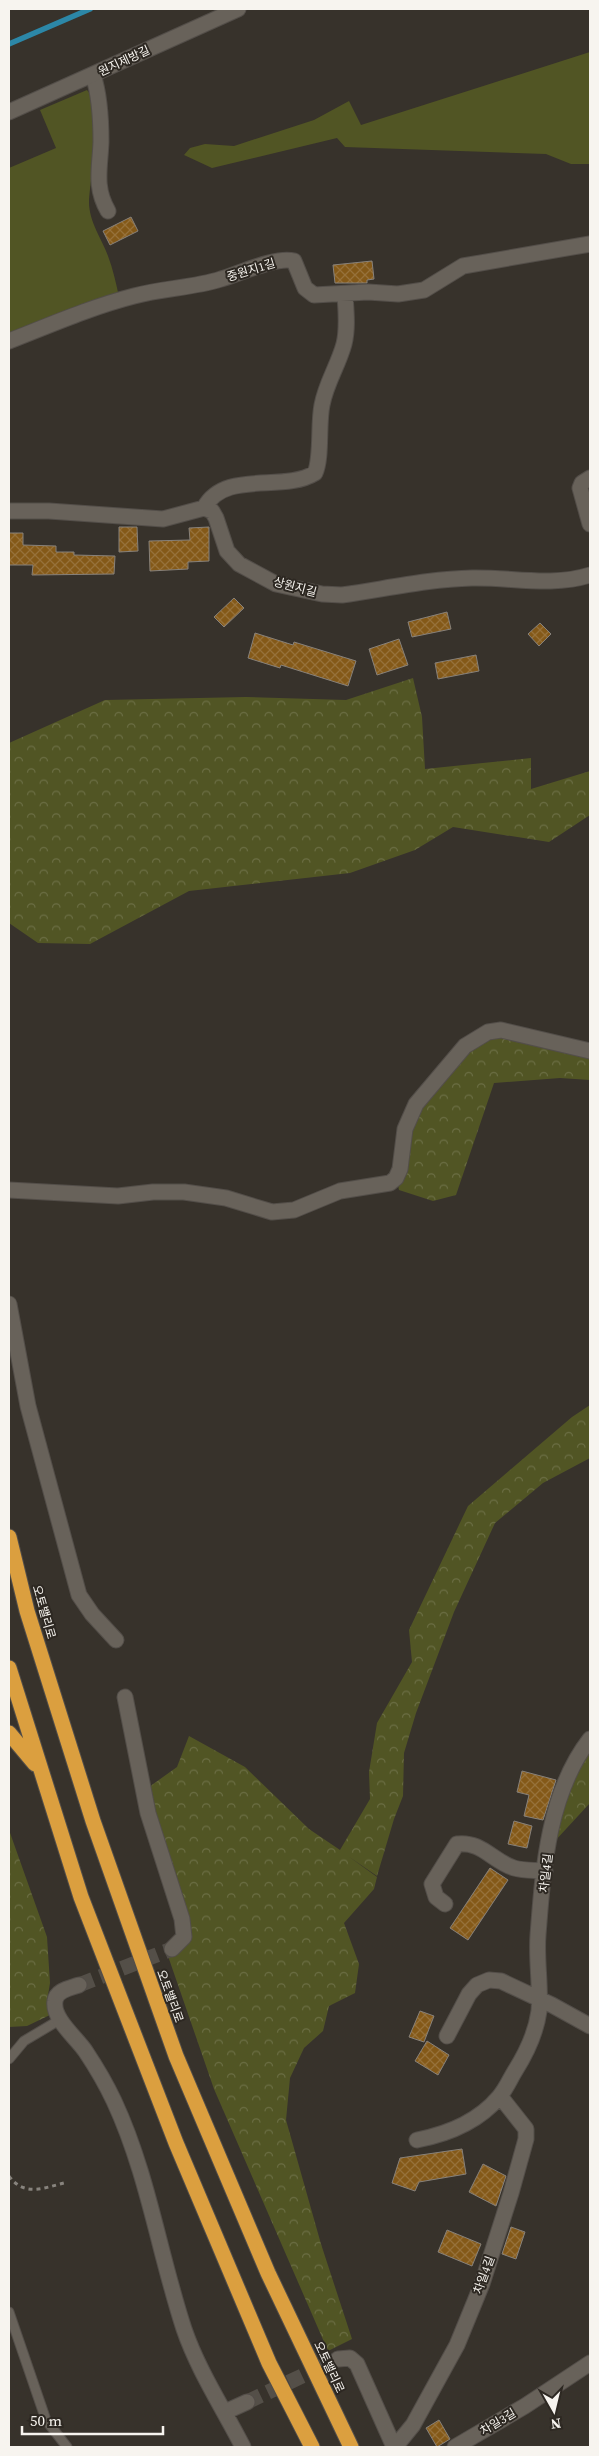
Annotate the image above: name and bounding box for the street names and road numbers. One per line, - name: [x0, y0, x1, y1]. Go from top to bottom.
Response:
- street label: 원지제방길: [96, 42, 152, 80]
- street label: 중원지1길: [225, 255, 277, 285]
- street label: 상원지길: [272, 574, 318, 600]
- street label: 오토밸리로: [29, 1583, 59, 1641]
- street label: 차일4길: [536, 1853, 556, 1893]
- street label: 오토밸리로: [153, 1967, 187, 2025]
- street label: 차일4길: [470, 2254, 498, 2296]
- street label: 오토밸리로: [310, 2339, 348, 2395]
- street label: 차일3길: [477, 2405, 519, 2439]

